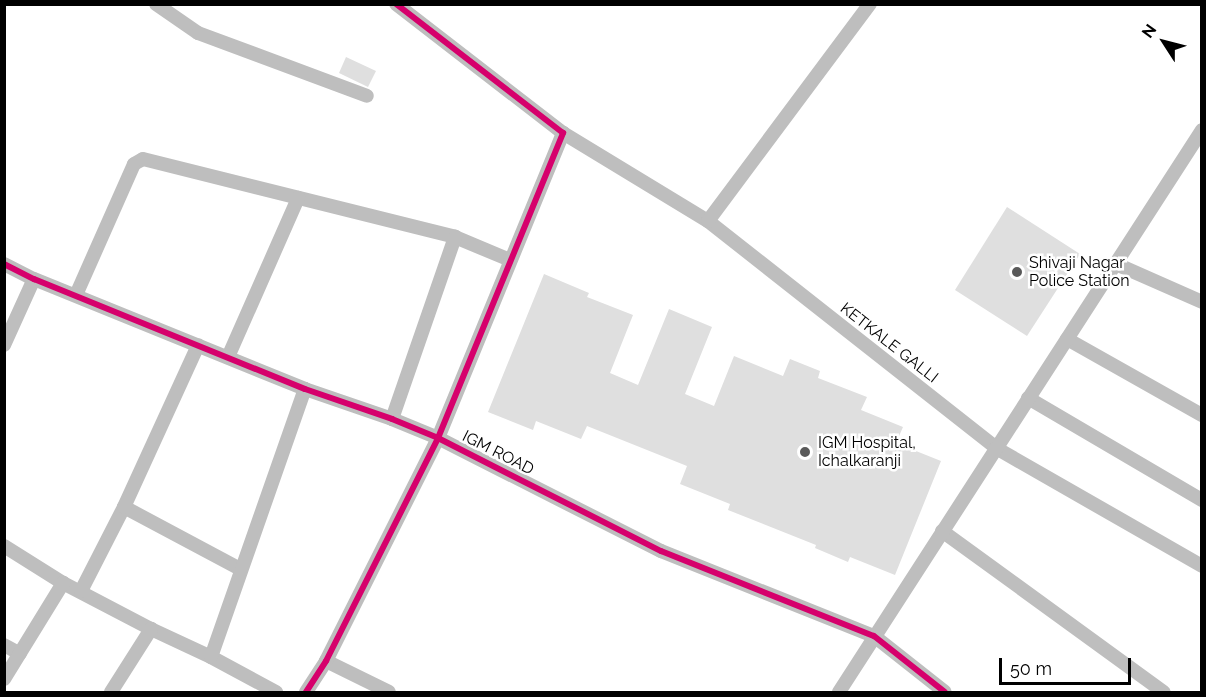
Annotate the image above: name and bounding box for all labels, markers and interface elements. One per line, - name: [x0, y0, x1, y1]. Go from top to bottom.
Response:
- north arrow: [1134, 12, 1194, 72]
- text: N: [1138, 21, 1160, 42]
- place label: Shivaji Nagar Police Station: [1029, 253, 1130, 291]
- marker: Shivaji Nagar Police Station: [1010, 265, 1024, 279]
- street label: KETKALE GALLI: [836, 299, 942, 387]
- street label: IGM ROAD: [459, 427, 537, 479]
- place label: IGM Hospital, Ichalkaranji: [818, 433, 916, 471]
- marker: IGM Hospital, Ichalkaranji: [796, 443, 814, 461]
- scale bar: [1002, 646, 1134, 684]
- text: 50 m: [1010, 658, 1052, 679]

